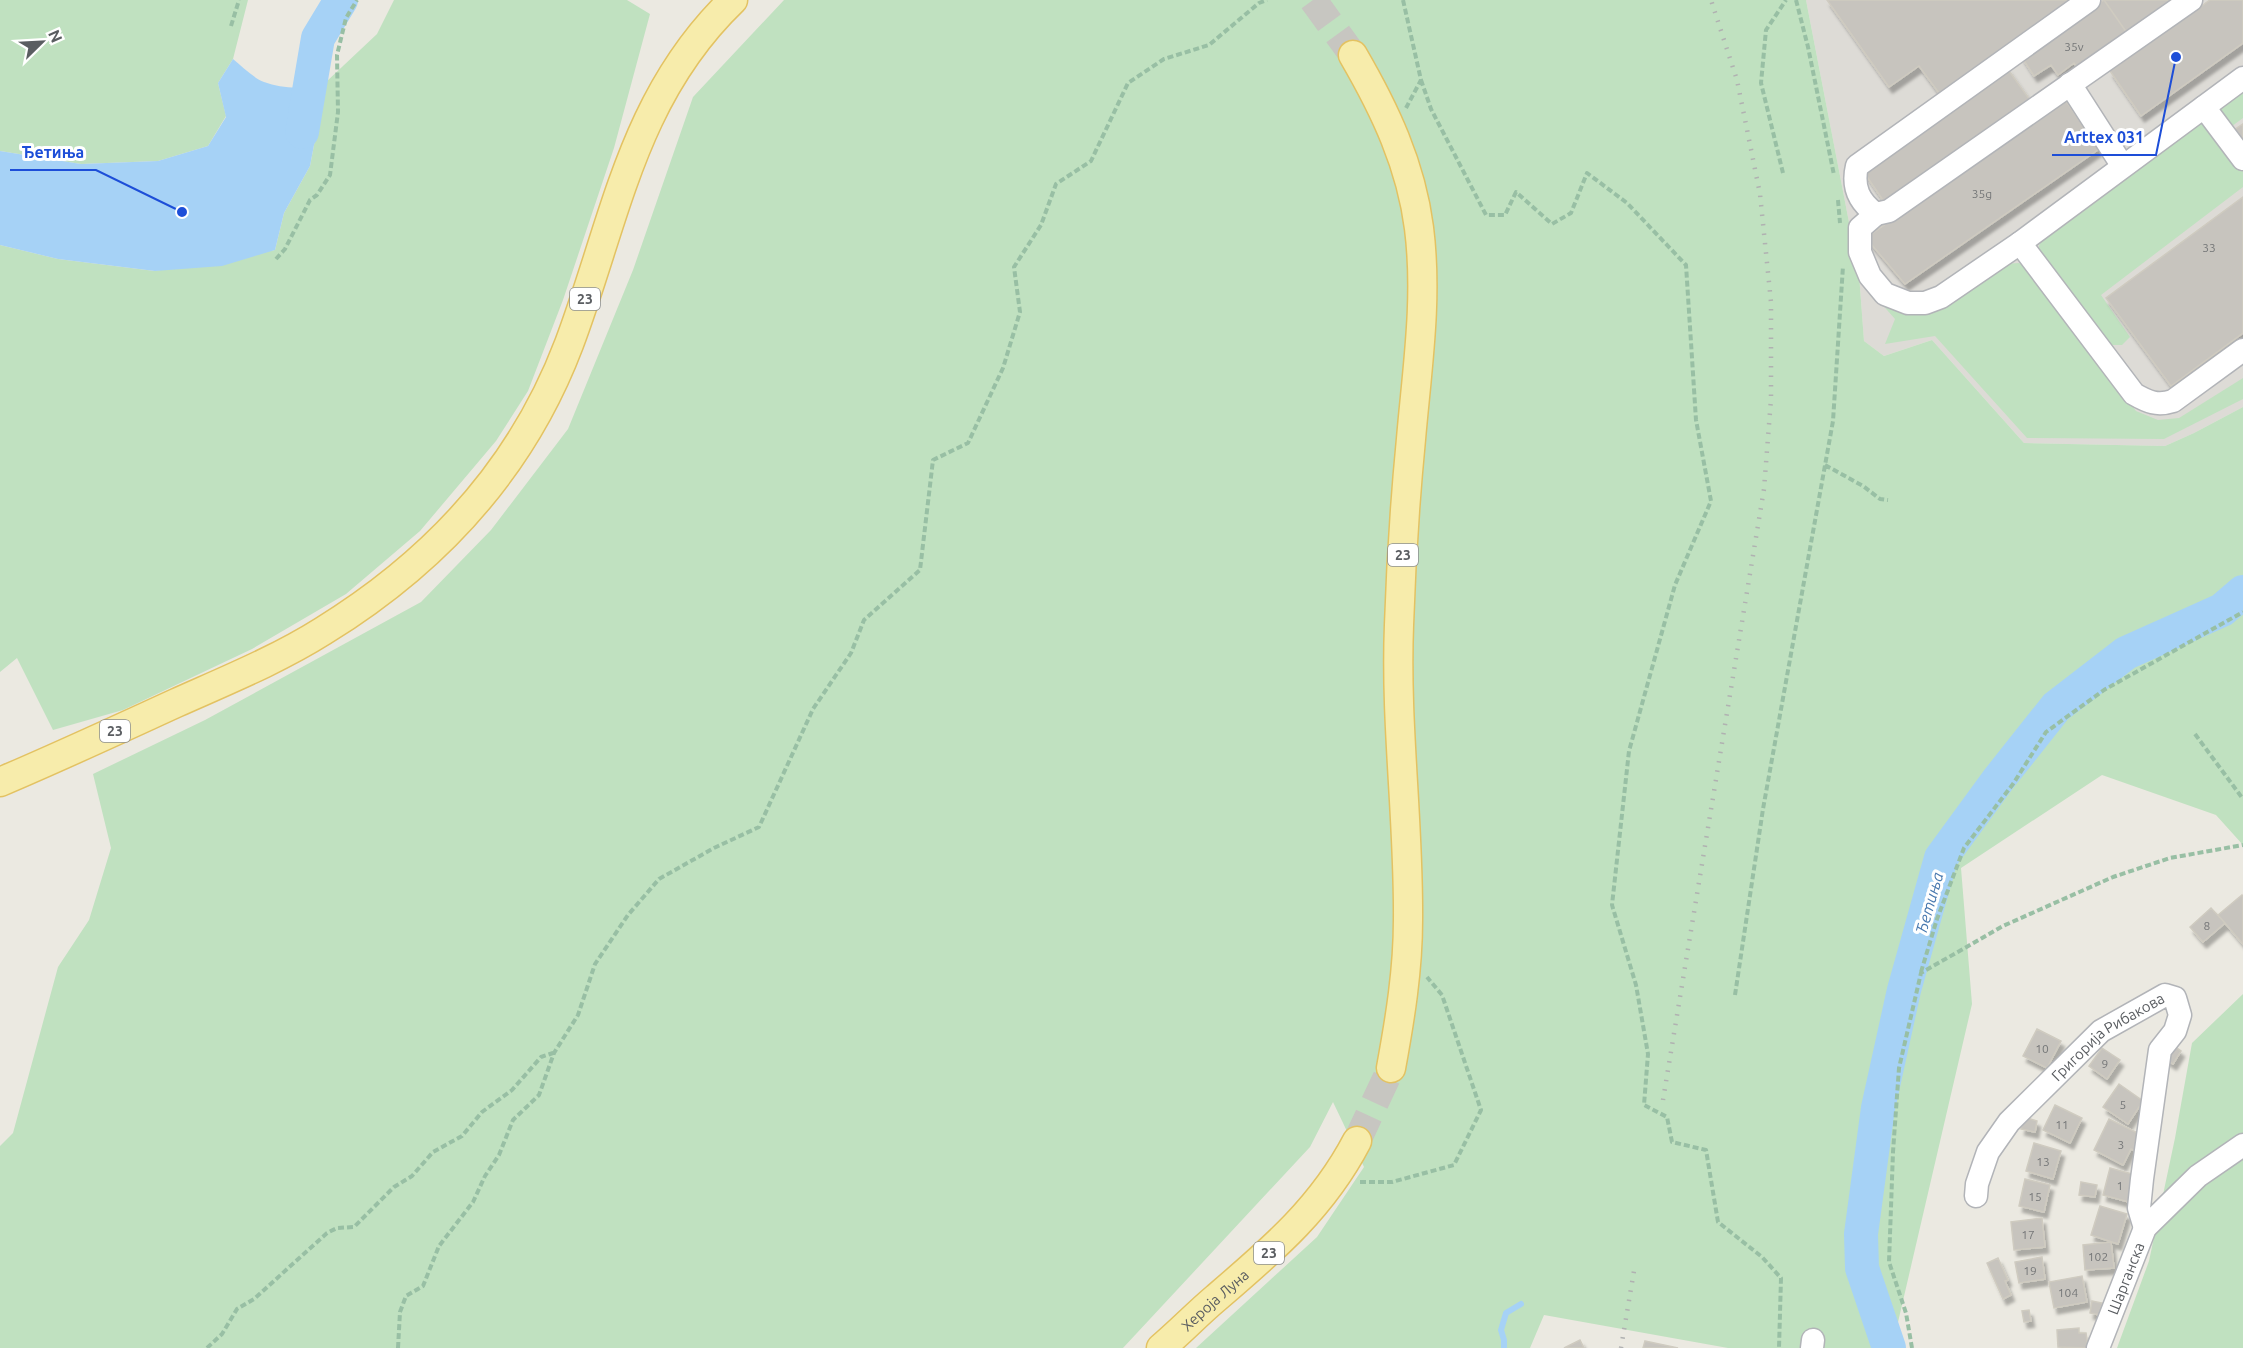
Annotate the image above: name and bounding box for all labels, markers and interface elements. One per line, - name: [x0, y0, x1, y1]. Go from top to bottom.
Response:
- north arrow: [12, 12, 72, 72]
- text: N: [45, 27, 66, 45]
- house number: 35v: [2064, 40, 2084, 53]
- callout: Arttex 031: [2052, 121, 2156, 155]
- text: Arttex 031: [2064, 128, 2144, 146]
- callout: Ђетиња: [10, 136, 96, 170]
- text: Ђетиња: [22, 143, 84, 161]
- house number: 35g: [1972, 187, 1992, 200]
- house number: 33: [2202, 241, 2216, 254]
- road number: 23: [570, 288, 600, 310]
- road number: 23: [1388, 544, 1418, 566]
- road number: 23: [100, 720, 130, 742]
- water label: Ђетиња: [1912, 870, 1947, 936]
- house number: 8: [2204, 919, 2211, 932]
- street label: Григорија Рибакова: [2048, 989, 2167, 1084]
- house number: 10: [2035, 1042, 2049, 1055]
- house number: 9: [2102, 1057, 2108, 1070]
- house number: 5: [2120, 1098, 2126, 1111]
- house number: 11: [2055, 1118, 2069, 1131]
- house number: 3: [2118, 1138, 2124, 1151]
- house number: 13: [2036, 1155, 2050, 1168]
- house number: 1: [2117, 1179, 2123, 1192]
- house number: 15: [2028, 1190, 2042, 1203]
- house number: 17: [2021, 1228, 2035, 1241]
- street label: Шарганска: [2104, 1240, 2147, 1317]
- road number: 23: [1254, 1242, 1284, 1264]
- house number: 102: [2088, 1250, 2108, 1263]
- house number: 19: [2023, 1264, 2037, 1277]
- street label: Хероја Луна: [1177, 1266, 1252, 1334]
- house number: 104: [2058, 1286, 2078, 1299]

